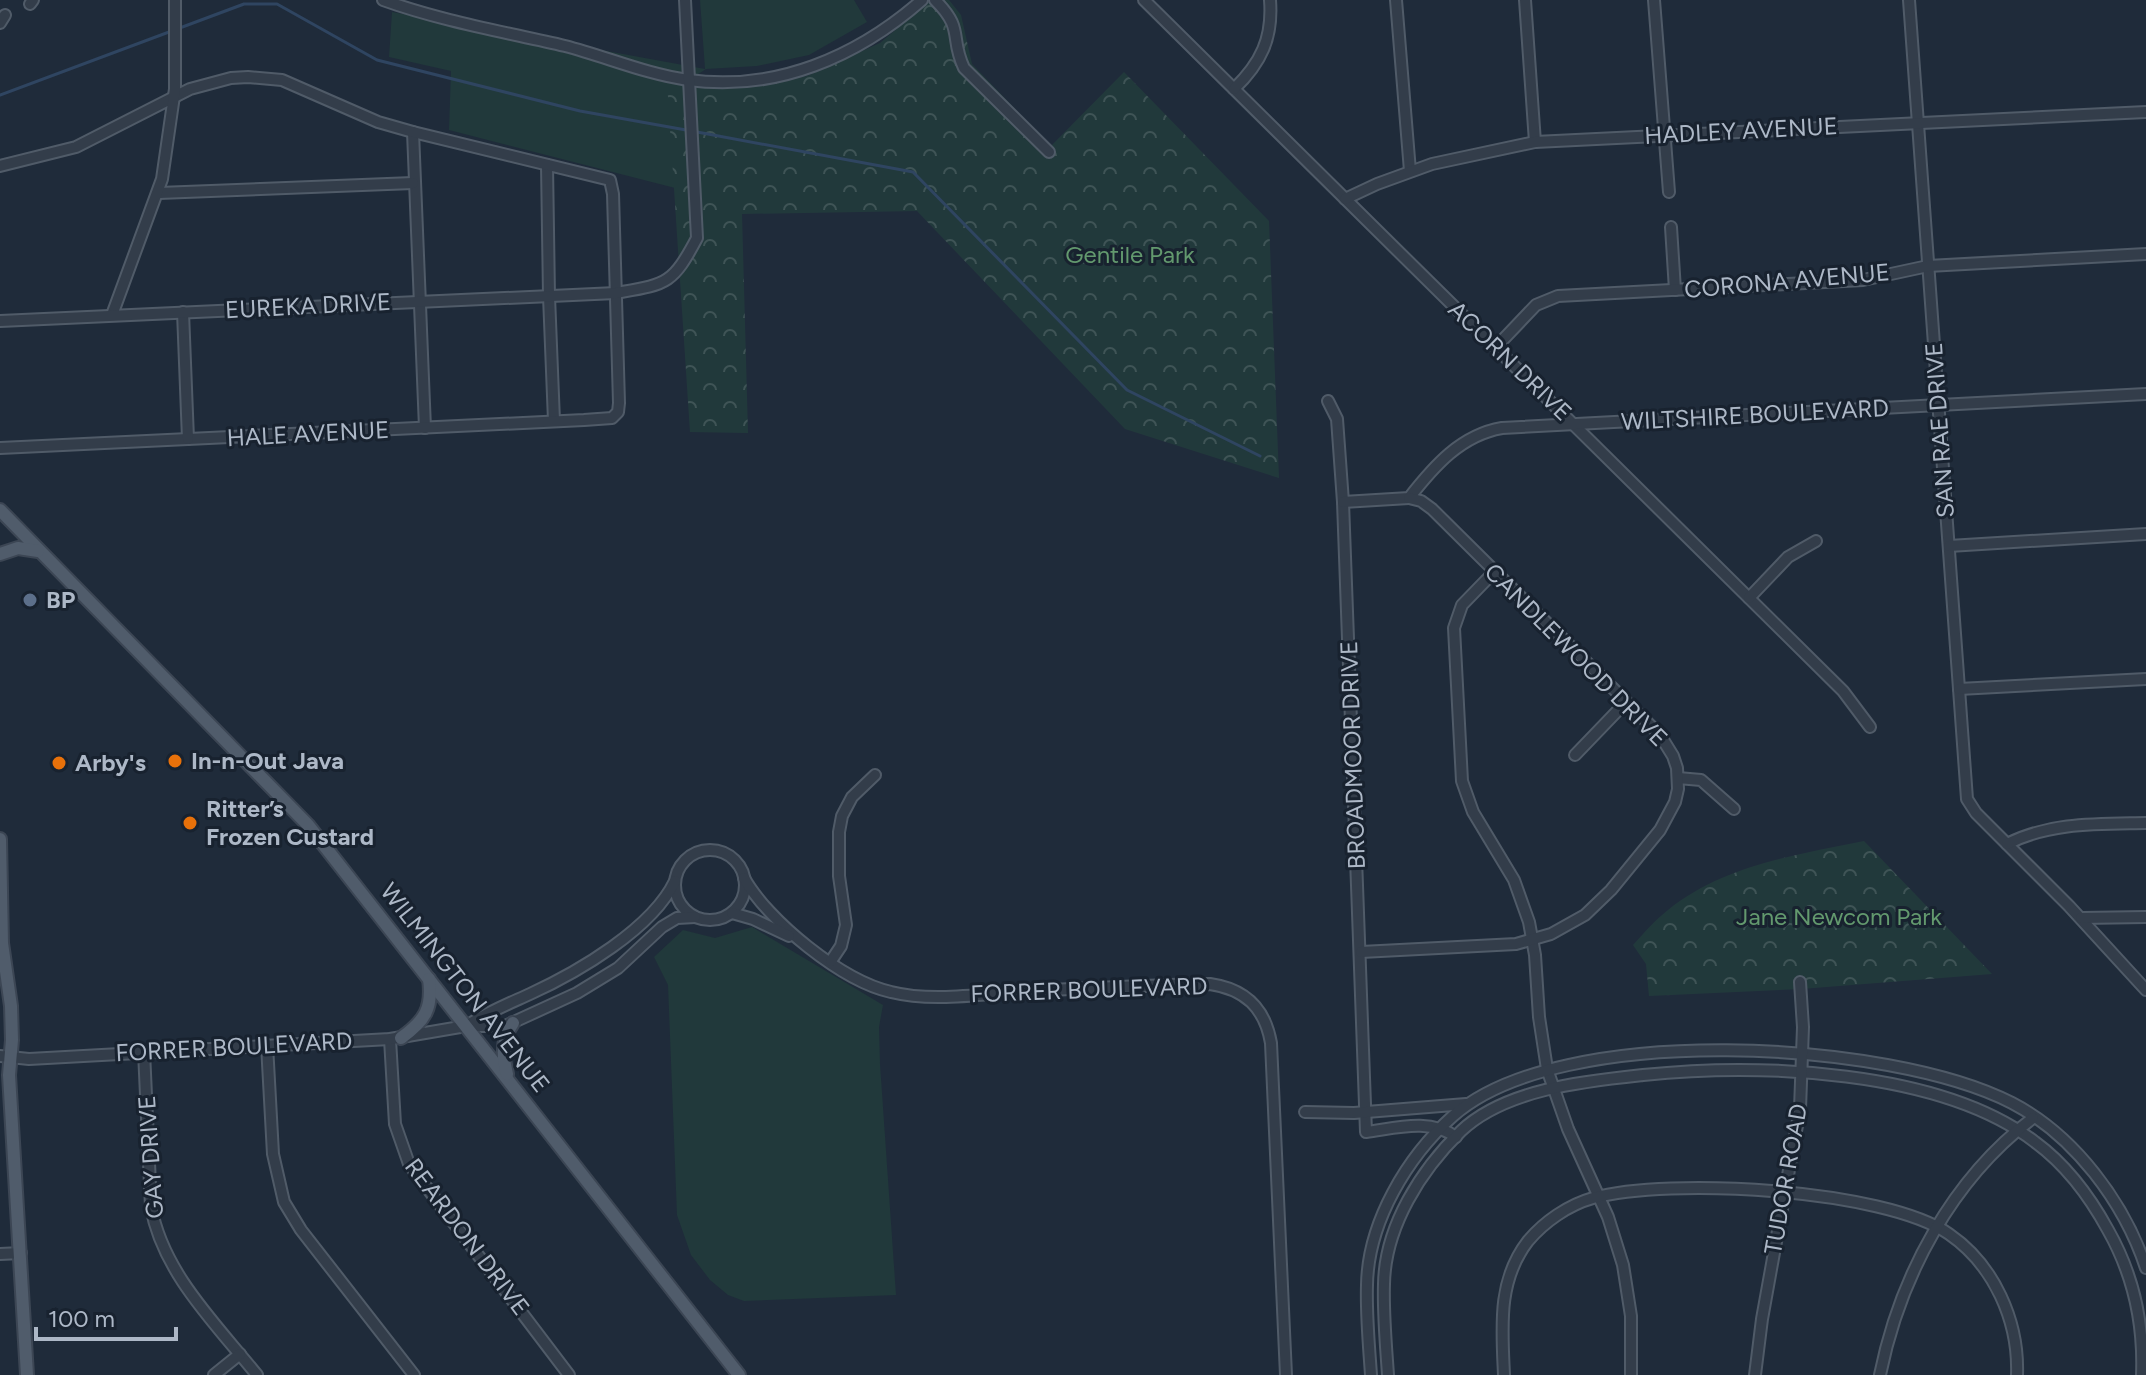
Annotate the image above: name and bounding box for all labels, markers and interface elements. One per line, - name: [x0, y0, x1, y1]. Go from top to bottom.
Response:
- street label: HADLEY AVENUE: [1643, 111, 1838, 150]
- park label: Gentile Park: [1065, 240, 1195, 269]
- street label: CORONA AVENUE: [1683, 257, 1891, 304]
- street label: EUREKA DRIVE: [224, 287, 392, 324]
- street label: ACORN DRIVE: [1443, 295, 1578, 427]
- street label: SAN RAE DRIVE: [1919, 341, 1960, 519]
- street label: WILTSHIRE BOULEVARD: [1620, 393, 1890, 436]
- street label: HALE AVENUE: [226, 415, 390, 452]
- street label: CANDLEWOOD DRIVE: [1479, 557, 1674, 752]
- place label: BP: [46, 585, 76, 614]
- marker: BP: [21, 591, 39, 609]
- street label: BROADMOOR DRIVE: [1334, 640, 1371, 870]
- place label: In-n-Out Java: [191, 746, 344, 775]
- place label: Arby's: [75, 748, 146, 777]
- marker: In-n-Out Java: [166, 752, 184, 770]
- marker: Arby's: [50, 754, 68, 772]
- place label: Ritter’s Frozen Custard: [206, 794, 374, 851]
- marker: Ritter’s Frozen Custard: [181, 814, 199, 832]
- street label: WILMINGTON AVENUE: [375, 877, 556, 1098]
- park label: Jane Newcom Park: [1736, 902, 1942, 931]
- street label: FORRER BOULEVARD: [970, 971, 1208, 1008]
- street label: FORRER BOULEVARD: [115, 1026, 353, 1067]
- street label: GAY DRIVE: [132, 1094, 169, 1220]
- street label: TUDOR ROAD: [1758, 1101, 1813, 1257]
- street label: REARDON DRIVE: [399, 1152, 536, 1321]
- scale bar: [36, 1291, 176, 1341]
- text: 100 m: [48, 1304, 115, 1333]

